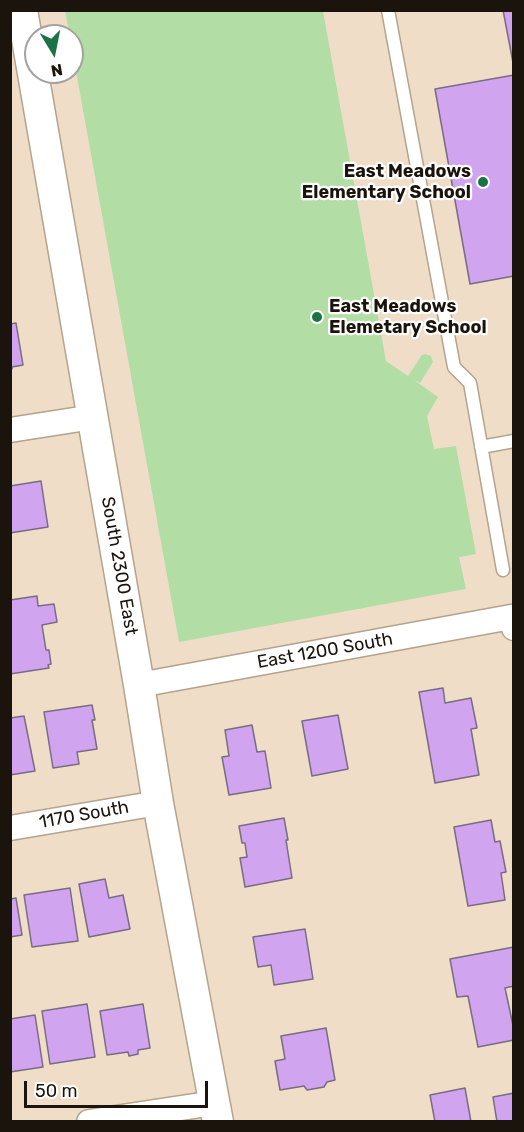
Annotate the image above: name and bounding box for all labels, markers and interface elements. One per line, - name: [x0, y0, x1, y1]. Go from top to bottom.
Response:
- north arrow: [24, 24, 84, 84]
- text: N: [50, 60, 64, 81]
- place label: East Meadows Elementary School: [302, 161, 471, 204]
- marker: East Meadows Elementary School: [476, 175, 490, 189]
- place label: East Meadows Elemetary School: [329, 296, 487, 338]
- marker: East Meadows Elemetary School: [310, 310, 324, 324]
- street label: South 2300 East: [96, 495, 142, 637]
- street label: East 1200 South: [255, 628, 395, 674]
- street label: 1170 South: [37, 796, 131, 834]
- scale bar: [27, 1069, 212, 1107]
- text: 50 m: [35, 1080, 78, 1102]

